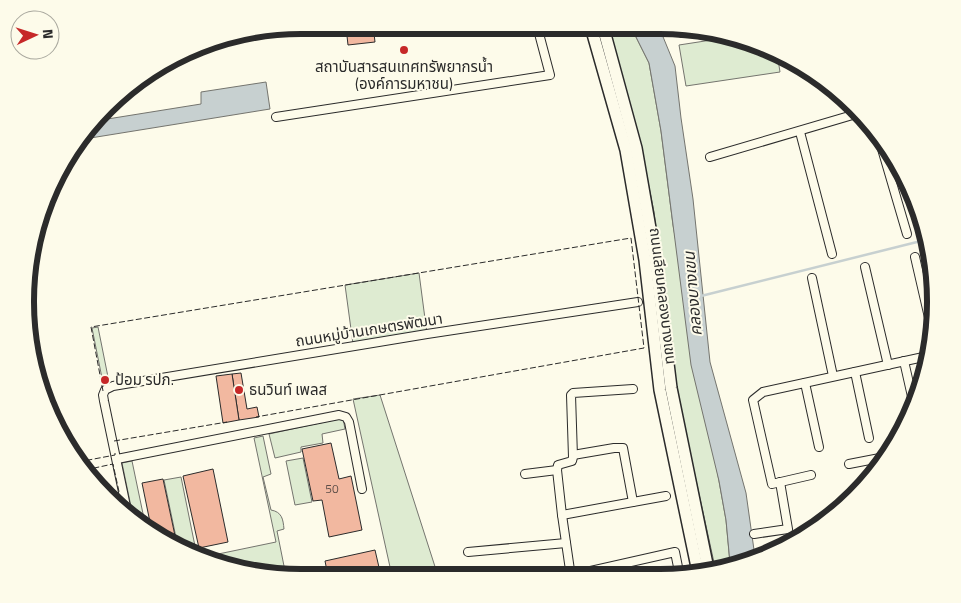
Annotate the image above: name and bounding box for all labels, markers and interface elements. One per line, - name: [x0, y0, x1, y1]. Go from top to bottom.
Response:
- north arrow: [10, 10, 60, 60]
- text: N: [38, 28, 59, 40]
- marker: สถาบันสารสนเทศทรัพยากรน้ำ (องค์การมหาชน): [398, 44, 410, 56]
- place label: สถาบันสารสนเทศทรัพยากรน้ำ (องค์การมหาชน): [315, 55, 493, 95]
- street label: ถนนเลียบคลองบางเขน: [644, 226, 683, 366]
- water label: คลองบางเขน: [676, 250, 708, 337]
- street label: ถนนหมู่บ้านเกษตรพัฒนา: [294, 306, 444, 353]
- place label: ป้อม รปภ.: [115, 368, 174, 391]
- marker: ป้อม รปภ.: [99, 374, 111, 386]
- place label: ธนวินท์ เพลส: [249, 378, 327, 401]
- marker: ธนวินท์ เพลส: [233, 384, 245, 396]
- house number: 50: [325, 479, 339, 498]

